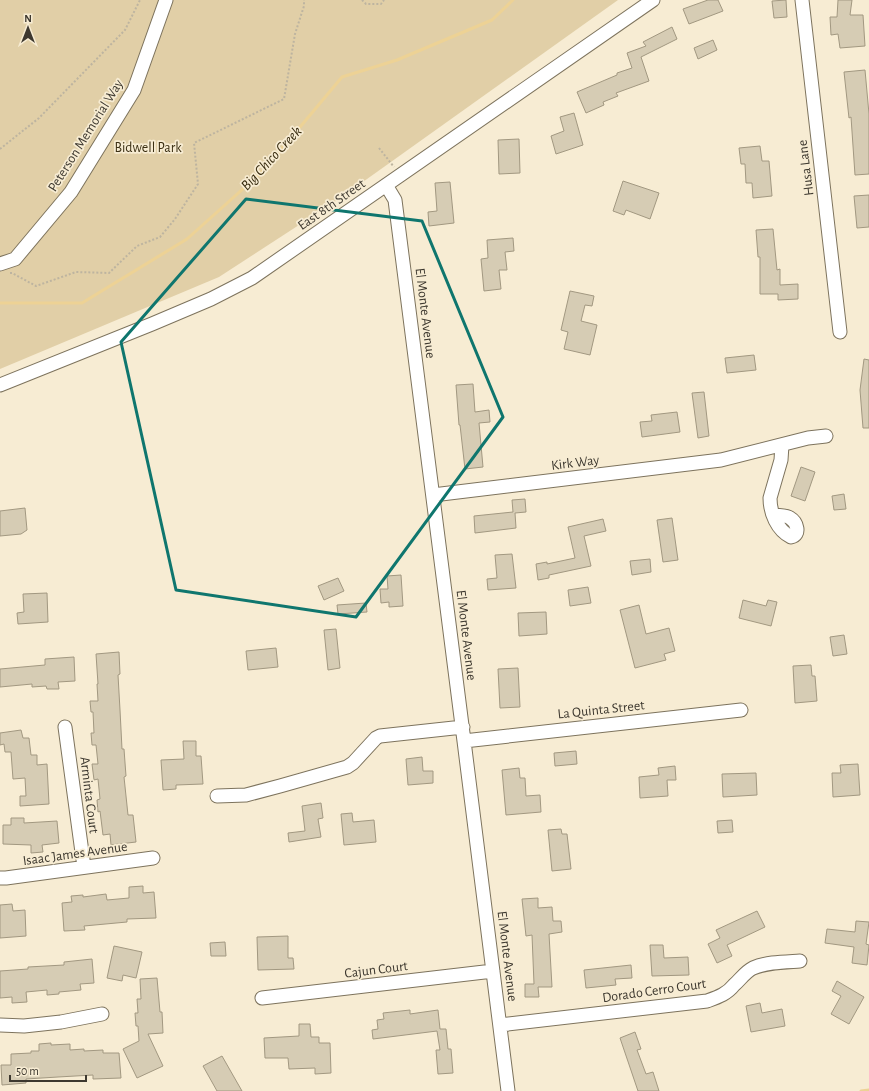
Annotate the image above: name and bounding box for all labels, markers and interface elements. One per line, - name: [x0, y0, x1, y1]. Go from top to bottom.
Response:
- north arrow: [8, 8, 48, 48]
- text: N: [24, 13, 32, 24]
- street label: Peterson Memorial Way: [46, 77, 126, 194]
- water label: Big Chico Creek: [238, 123, 305, 193]
- street label: Husa Lane: [796, 139, 816, 197]
- park label: Bidwell Park: [114, 141, 182, 155]
- street label: East 8th Street: [295, 176, 368, 233]
- street label: El Monte Avenue: [413, 267, 438, 359]
- street label: Kirk Way: [550, 453, 600, 473]
- street label: El Monte Avenue: [454, 589, 479, 681]
- street label: La Quinta Street: [557, 698, 646, 722]
- street label: Arminta Court: [77, 756, 101, 835]
- street label: Isaac James Avenue: [22, 840, 128, 868]
- street label: El Monte Avenue: [495, 910, 520, 1002]
- street label: Cajun Court: [344, 959, 409, 981]
- street label: Dorado Cerro Court: [601, 977, 707, 1005]
- scale bar: [10, 1057, 86, 1083]
- text: 50 m: [16, 1065, 39, 1077]

